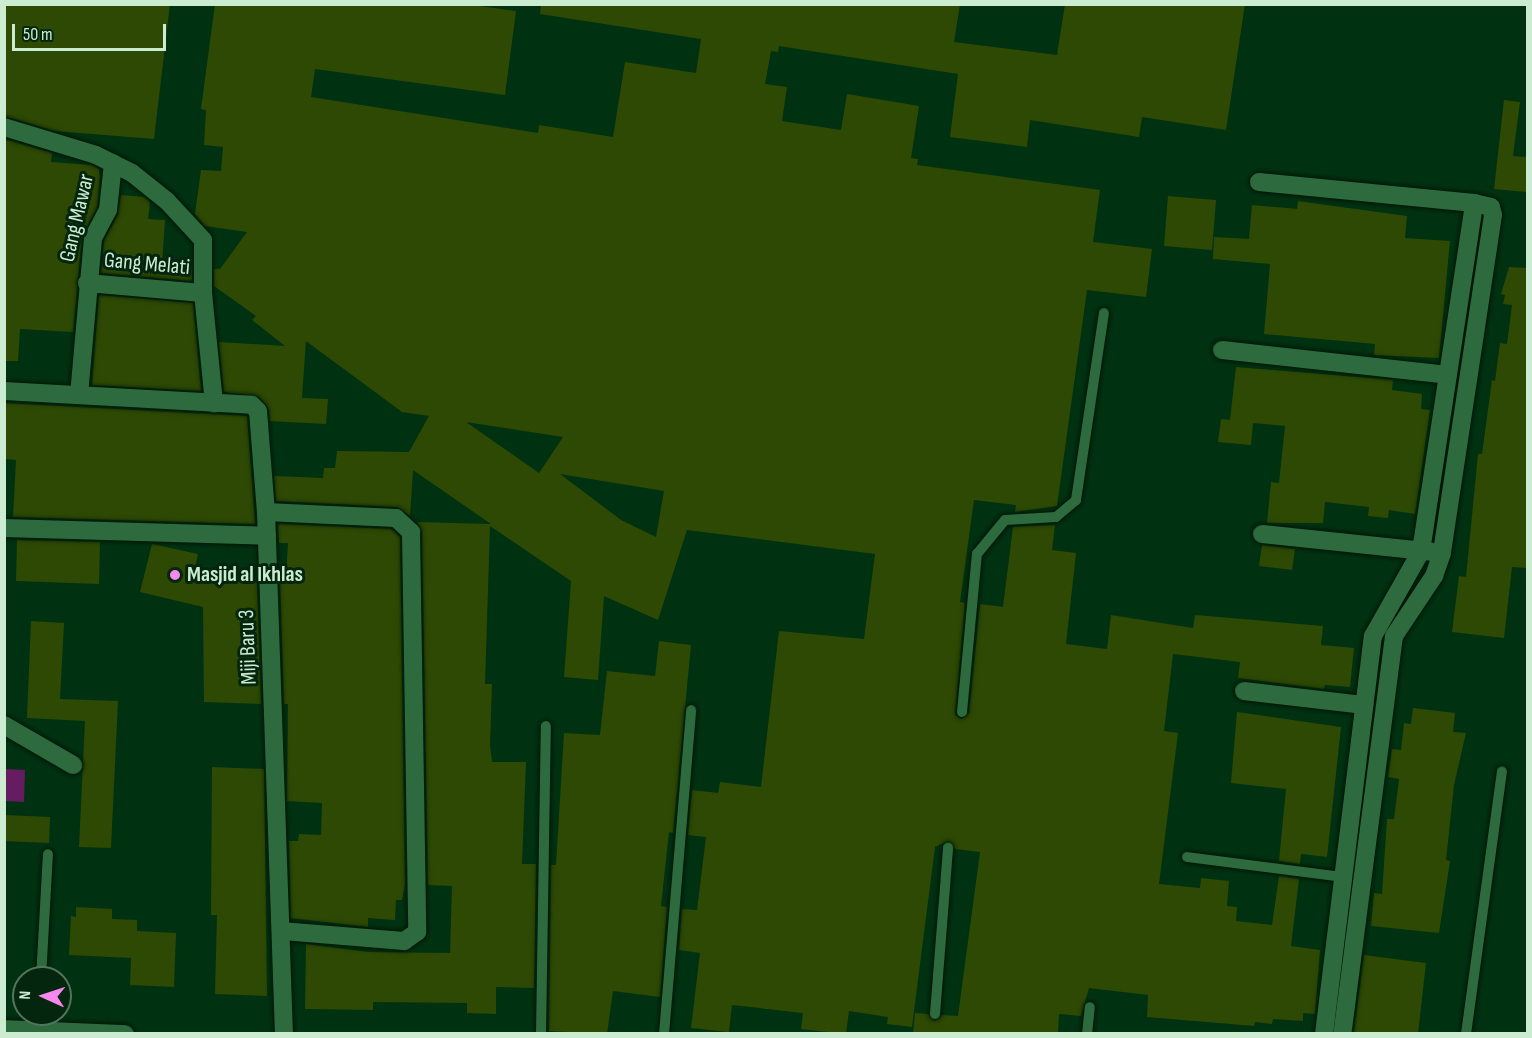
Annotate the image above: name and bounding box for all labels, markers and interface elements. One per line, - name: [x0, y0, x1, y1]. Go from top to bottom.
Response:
- scale bar: [15, 12, 170, 50]
- text: 50 m: [23, 24, 53, 45]
- street label: Gang Mawar: [54, 172, 100, 264]
- street label: Gang Melati: [103, 247, 191, 281]
- place label: Masjid al Ikhlas: [187, 562, 303, 588]
- marker: Masjid al Ikhlas: [168, 568, 182, 582]
- street label: Miji Baru 3: [233, 609, 263, 685]
- north arrow: [12, 966, 72, 1026]
- text: N: [16, 990, 35, 1000]

